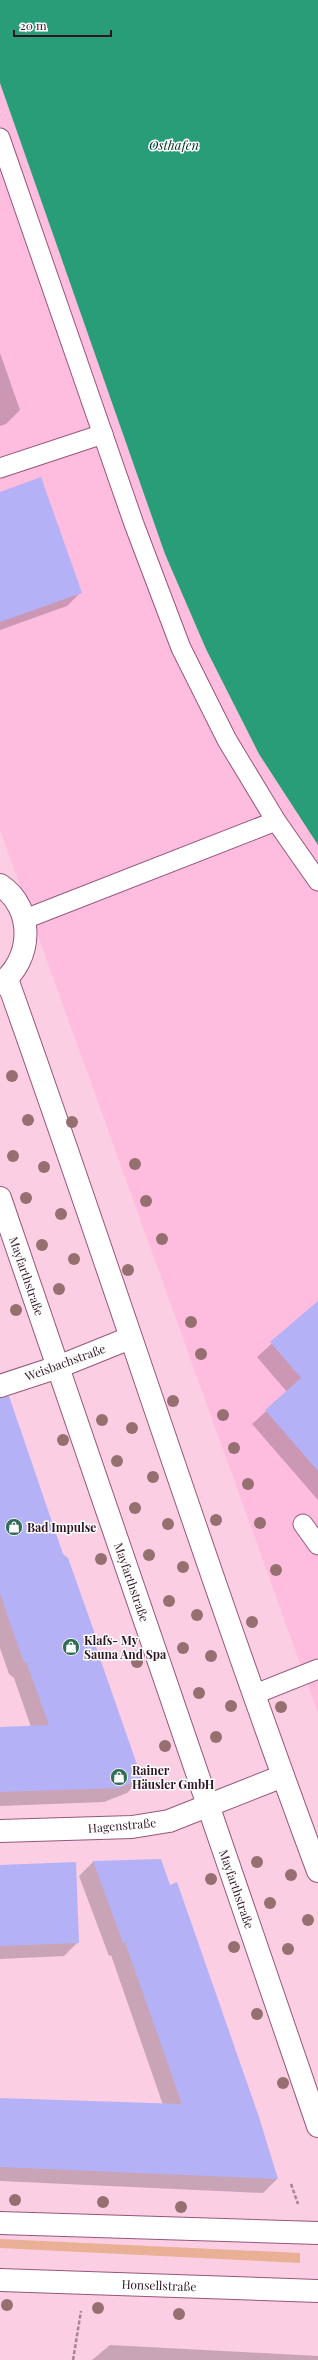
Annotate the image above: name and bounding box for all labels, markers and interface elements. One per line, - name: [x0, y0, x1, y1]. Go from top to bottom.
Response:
- scale bar: [14, 12, 111, 38]
- text: 20 m: [20, 17, 47, 33]
- water label: Osthafen: [149, 136, 199, 153]
- street label: Mayfarthstraße: [6, 1234, 48, 1318]
- street label: Weisbachstraße: [22, 1340, 107, 1384]
- shop icon: Bad Impulse: [4, 1517, 24, 1537]
- place label: Bad Impulse: [27, 1519, 96, 1535]
- street label: Mayfarthstraße: [111, 1540, 153, 1624]
- place label: Klafs- My Sauna And Spa: [84, 1632, 167, 1662]
- shop icon: Klafs- My Sauna And Spa: [61, 1637, 81, 1657]
- place label: Rainer Häusler GmbH: [132, 1762, 215, 1792]
- shop icon: Rainer Häusler GmbH: [109, 1767, 129, 1787]
- street label: Hagenstraße: [87, 1814, 157, 1836]
- street label: Mayfarthstraße: [216, 1847, 258, 1931]
- street label: Honsellstraße: [121, 2276, 197, 2294]

